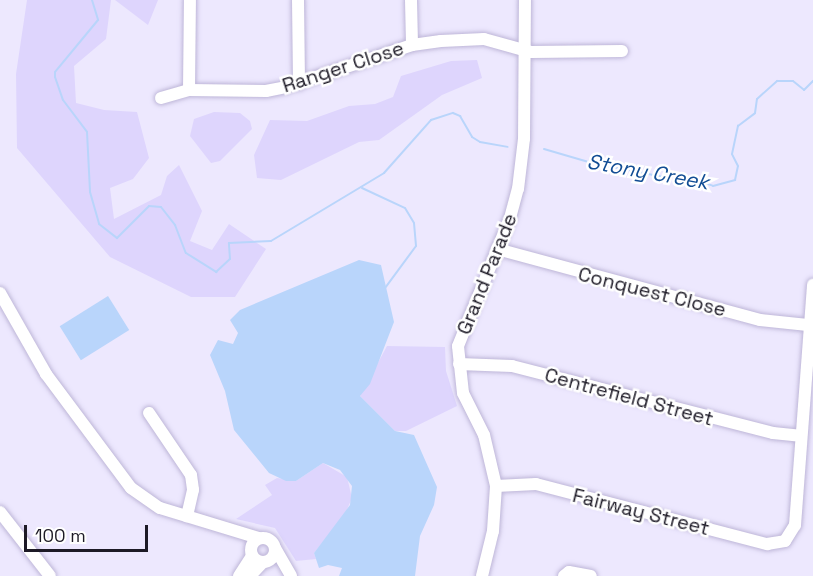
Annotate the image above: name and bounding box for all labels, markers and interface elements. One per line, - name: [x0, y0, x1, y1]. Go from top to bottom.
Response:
- street label: Ranger Close: [279, 36, 407, 98]
- water label: Stony Creek: [585, 149, 711, 195]
- street label: Grand Parade: [452, 210, 522, 338]
- street label: Conquest Close: [576, 262, 728, 322]
- street label: Centrefield Street: [542, 363, 716, 431]
- street label: Fairway Street: [570, 483, 712, 541]
- scale bar: [27, 513, 152, 551]
- text: 100 m: [35, 524, 86, 547]

